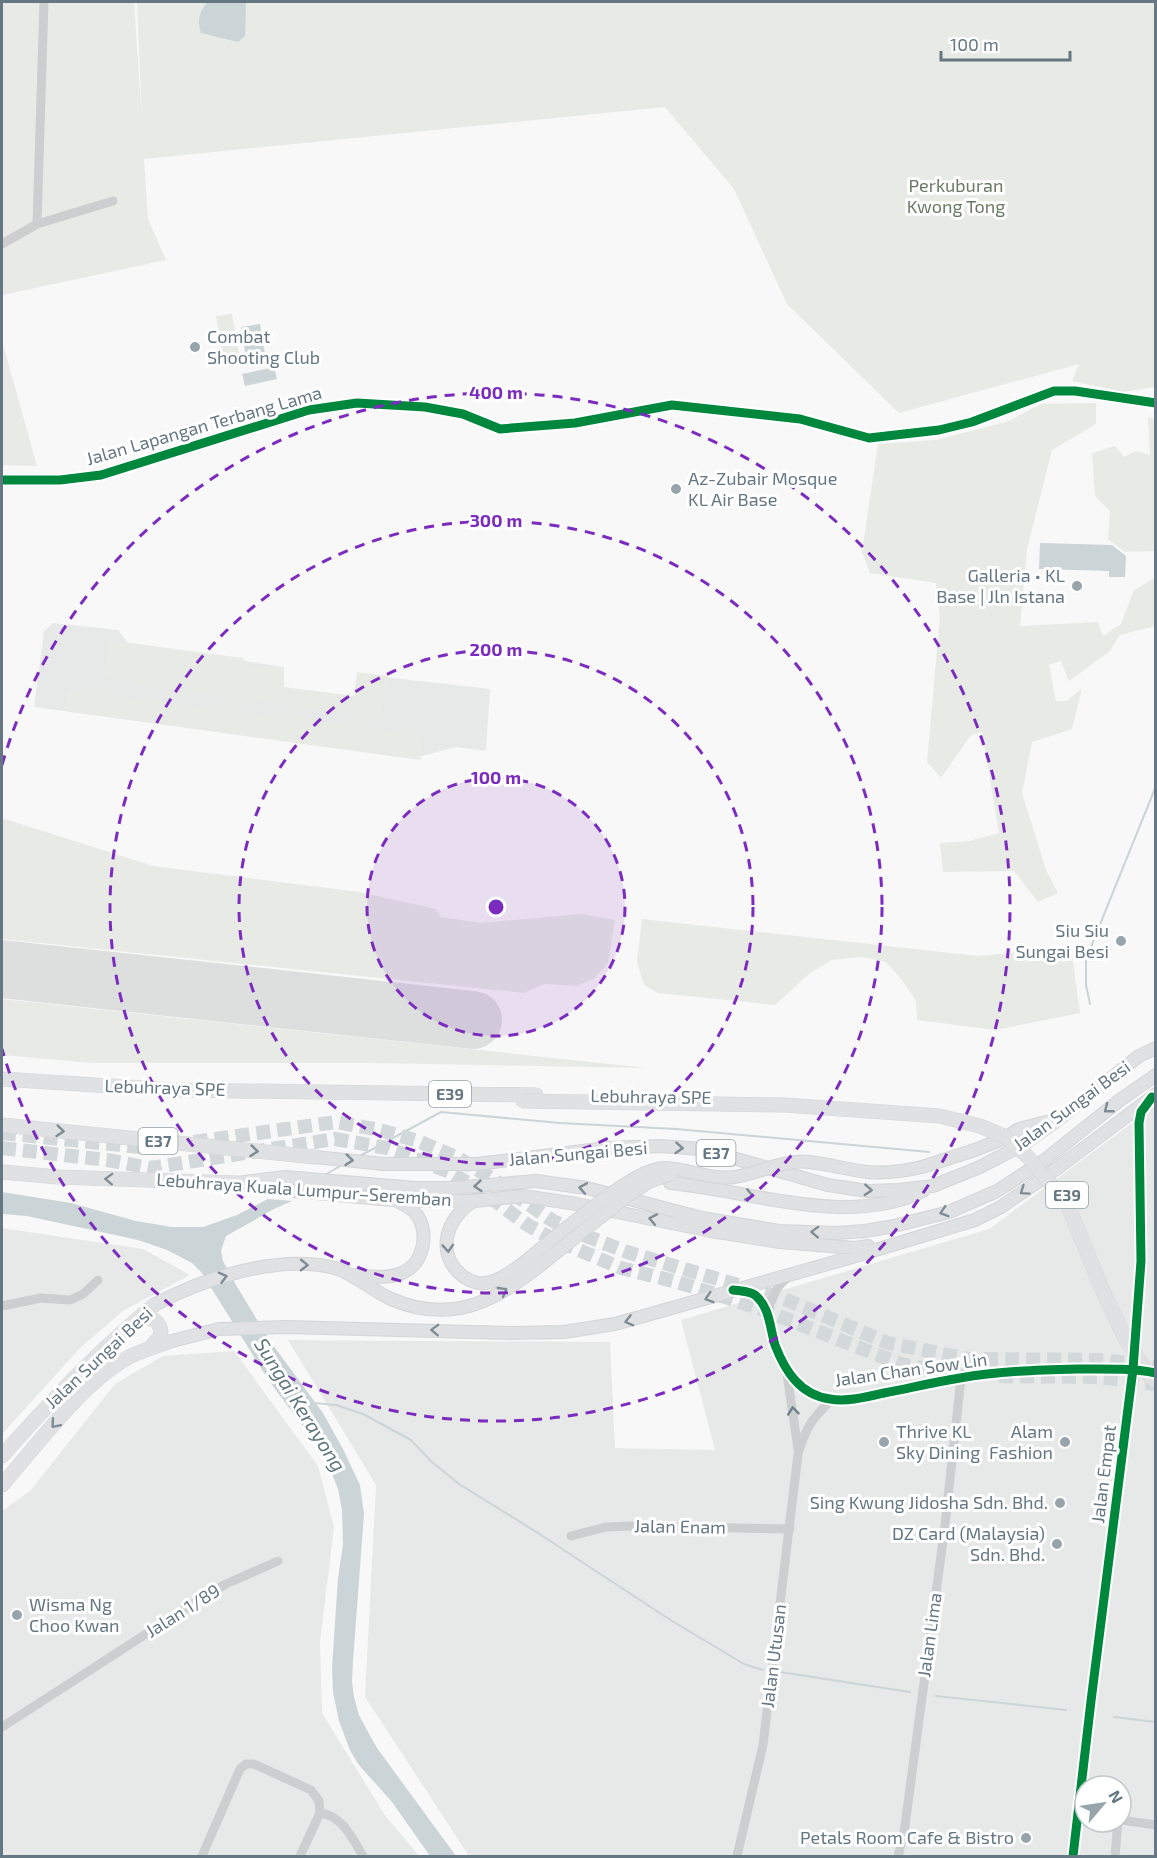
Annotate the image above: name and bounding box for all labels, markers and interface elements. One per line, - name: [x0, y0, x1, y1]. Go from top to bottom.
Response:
- scale bar: [941, 24, 1070, 62]
- text: 100 m: [950, 33, 999, 55]
- park label: Perkuburan Kwong Tong: [907, 174, 1005, 217]
- place label: Combat Shooting Club: [207, 325, 320, 368]
- marker: Combat Shooting Club: [188, 340, 202, 354]
- street label: Jalan Lapangan Terbang Lama: [83, 381, 324, 469]
- text: 400 m: [469, 381, 523, 403]
- place label: Az-Zubair Mosque KL Air Base: [688, 467, 837, 510]
- marker: Az-Zubair Mosque KL Air Base: [669, 482, 683, 496]
- text: 300 m: [470, 509, 522, 531]
- place label: Galleria • KL Base | Jln Istana: [936, 564, 1065, 607]
- marker: Galleria • KL Base | Jln Istana: [1070, 579, 1084, 593]
- text: 200 m: [470, 638, 522, 660]
- text: 100 m: [471, 766, 521, 788]
- centre of rings: [486, 897, 506, 917]
- place label: Siu Siu Sungai Besi: [1015, 919, 1109, 962]
- marker: Siu Siu Sungai Besi: [1114, 934, 1128, 948]
- street label: Jalan Sungai Besi: [1009, 1055, 1134, 1155]
- street label: Lebuhraya SPE: [104, 1074, 226, 1100]
- road number: E39: [429, 1081, 471, 1107]
- street label: Lebuhraya SPE: [590, 1084, 712, 1108]
- one-way arrow: [1104, 1102, 1115, 1113]
- one-way arrow: [55, 1124, 64, 1137]
- road number: E37: [138, 1128, 178, 1154]
- street label: Jalan Sungai Besi: [508, 1136, 648, 1170]
- road number: E37: [696, 1140, 736, 1166]
- one-way arrow: [674, 1141, 683, 1154]
- one-way arrow: [249, 1144, 258, 1157]
- one-way arrow: [345, 1153, 354, 1166]
- street label: Lebuhraya Kuala Lumpur–Seremban: [156, 1168, 452, 1210]
- one-way arrow: [105, 1172, 114, 1185]
- one-way arrow: [473, 1179, 482, 1192]
- one-way arrow: [579, 1182, 588, 1194]
- road number: E39: [1046, 1182, 1088, 1208]
- one-way arrow: [864, 1184, 873, 1197]
- one-way arrow: [1020, 1184, 1031, 1195]
- one-way arrow: [744, 1188, 754, 1201]
- one-way arrow: [939, 1205, 950, 1218]
- one-way arrow: [649, 1213, 659, 1226]
- one-way arrow: [811, 1226, 820, 1239]
- one-way arrow: [441, 1244, 454, 1253]
- one-way arrow: [299, 1259, 308, 1271]
- one-way arrow: [217, 1272, 228, 1284]
- one-way arrow: [497, 1287, 507, 1299]
- one-way arrow: [704, 1290, 715, 1303]
- street label: Jalan Sungai Besi: [40, 1302, 157, 1413]
- one-way arrow: [624, 1313, 634, 1326]
- one-way arrow: [430, 1324, 439, 1337]
- water label: Sungai Kerayong: [249, 1333, 352, 1476]
- street label: Jalan Chan Sow Lin: [833, 1347, 988, 1391]
- one-way arrow: [787, 1407, 800, 1416]
- one-way arrow: [51, 1417, 62, 1428]
- place label: Thrive KL Sky Dining: [896, 1420, 980, 1463]
- place label: Alam Fashion: [989, 1420, 1053, 1463]
- street label: Jalan Empat: [1086, 1423, 1120, 1524]
- marker: Thrive KL Sky Dining: [877, 1435, 891, 1449]
- marker: Alam Fashion: [1058, 1435, 1072, 1449]
- place label: Sing Kwung Jidosha Sdn. Bhd.: [810, 1491, 1048, 1513]
- marker: Sing Kwung Jidosha Sdn. Bhd.: [1053, 1496, 1067, 1510]
- street label: Jalan Enam: [634, 1514, 726, 1538]
- place label: DZ Card (Malaysia) Sdn. Bhd.: [892, 1522, 1045, 1565]
- marker: DZ Card (Malaysia) Sdn. Bhd.: [1050, 1537, 1064, 1551]
- street label: Jalan 1/89: [141, 1579, 224, 1642]
- street label: Jalan Lima: [912, 1591, 946, 1679]
- place label: Wisma Ng Choo Kwan: [29, 1593, 120, 1636]
- street label: Jalan Utusan: [756, 1603, 790, 1709]
- marker: Wisma Ng Choo Kwan: [10, 1608, 24, 1622]
- north arrow: [1073, 1774, 1133, 1834]
- text: N: [1105, 1787, 1128, 1806]
- place label: Petals Room Cafe & Bistro: [800, 1826, 1014, 1848]
- marker: Petals Room Cafe & Bistro: [1019, 1831, 1033, 1845]

